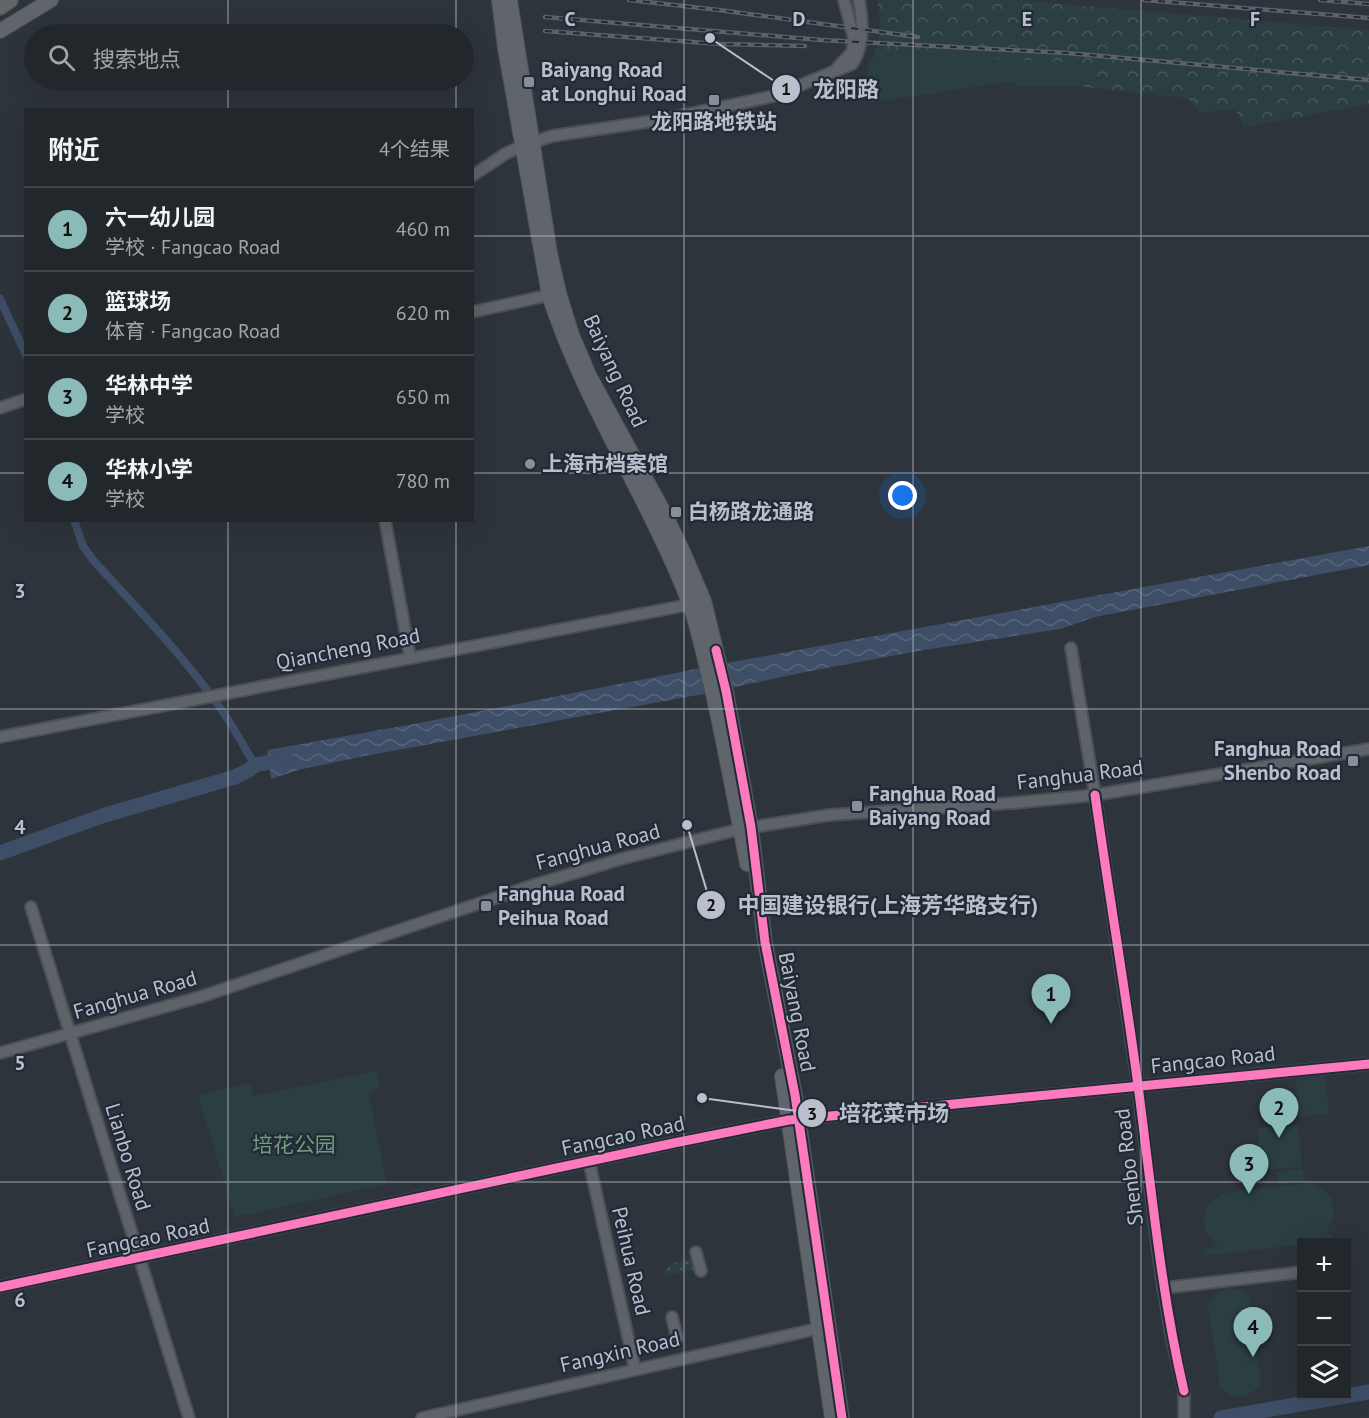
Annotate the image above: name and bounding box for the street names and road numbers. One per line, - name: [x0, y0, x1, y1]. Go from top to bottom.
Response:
- street label: Baiyang Road: [578, 310, 653, 431]
- street label: Qiancheng Road: [273, 621, 422, 676]
- street label: Fanghua Road: [1015, 753, 1145, 796]
- street label: Fanghua Road: [533, 817, 663, 876]
- street label: Baiyang Road: [773, 950, 822, 1074]
- street label: Fanghua Road: [70, 964, 200, 1025]
- street label: Fangcao Road: [1149, 1040, 1277, 1079]
- street label: Lianbo Road: [99, 1100, 158, 1214]
- street label: Shenbo Road: [1108, 1107, 1149, 1227]
- street label: Fangcao Road: [559, 1109, 687, 1162]
- street label: Peihua Road: [606, 1204, 657, 1318]
- street label: Fangcao Road: [84, 1211, 212, 1264]
- street label: Fangxin Road: [557, 1325, 682, 1378]

